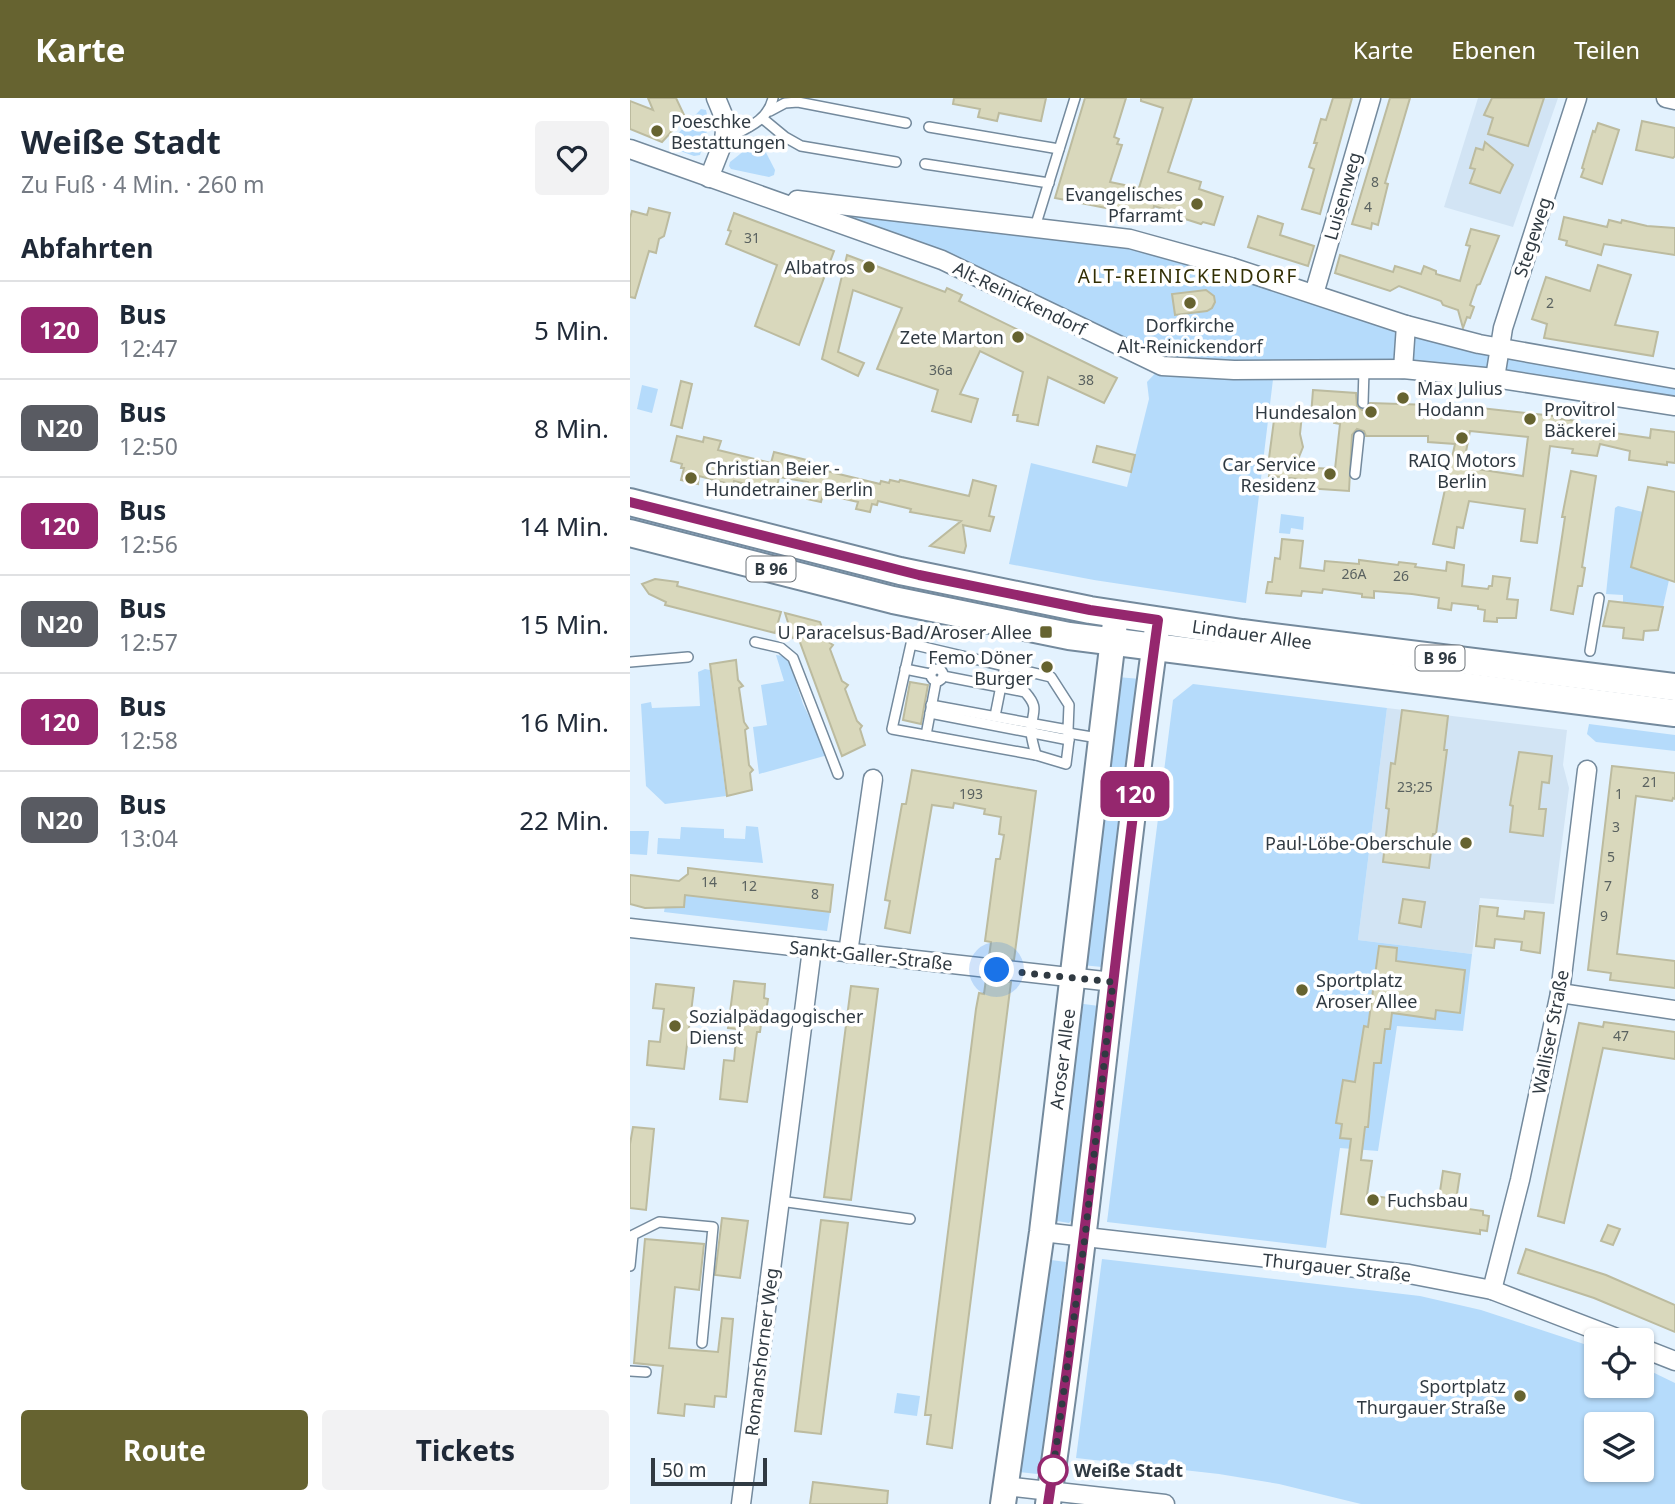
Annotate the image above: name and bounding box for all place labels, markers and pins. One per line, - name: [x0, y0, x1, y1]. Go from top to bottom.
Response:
- place label: Poeschke Bestattungen: [671, 109, 786, 154]
- marker: Poeschke Bestattungen: [649, 123, 665, 139]
- place label: Evangelisches Pfarramt: [1065, 182, 1183, 227]
- marker: Evangelisches Pfarramt: [1189, 196, 1205, 212]
- place label: Albatros: [785, 255, 855, 279]
- marker: Albatros: [861, 259, 877, 275]
- marker: Dorfkirche Alt-Reinickendorf: [1182, 295, 1198, 311]
- place label: Dorfkirche Alt-Reinickendorf: [1117, 313, 1263, 358]
- place label: Zete Marton: [900, 325, 1004, 349]
- marker: Zete Marton: [1010, 329, 1026, 345]
- place label: Max Julius Hodann: [1417, 376, 1503, 421]
- marker: Max Julius Hodann: [1395, 390, 1411, 406]
- place label: Provitrol Bäckerei: [1544, 397, 1616, 442]
- place label: Hundesalon: [1255, 400, 1357, 424]
- marker: Hundesalon: [1363, 404, 1379, 420]
- marker: Provitrol Bäckerei: [1522, 411, 1538, 427]
- marker: RAIQ Motors Berlin: [1454, 430, 1470, 446]
- place label: RAIQ Motors Berlin: [1408, 448, 1516, 493]
- place label: Car Service Residenz: [1222, 452, 1316, 497]
- place label: Christian Beier - Hundetrainer Berlin: [705, 456, 873, 501]
- marker: Car Service Residenz: [1322, 466, 1338, 482]
- marker: Christian Beier - Hundetrainer Berlin: [683, 470, 699, 486]
- place label: U Paracelsus-Bad/Aroser Allee: [777, 620, 1032, 644]
- marker: U Paracelsus-Bad/Aroser Allee: [1038, 624, 1054, 640]
- place label: Femo Döner Burger: [928, 645, 1034, 690]
- marker: Femo Döner Burger: [1039, 659, 1055, 675]
- place label: Paul-Löbe-Oberschule: [1265, 831, 1452, 855]
- marker: Paul-Löbe-Oberschule: [1458, 835, 1474, 851]
- place label: Sportplatz Aroser Allee: [1316, 968, 1417, 1013]
- marker: Sportplatz Aroser Allee: [1294, 982, 1310, 998]
- place label: Sozialpädagogischer Dienst: [689, 1004, 864, 1049]
- marker: Sozialpädagogischer Dienst: [667, 1018, 683, 1034]
- place label: Fuchsbau: [1387, 1188, 1468, 1212]
- marker: Fuchsbau: [1365, 1192, 1381, 1208]
- place label: Sportplatz Thurgauer Straße: [1357, 1374, 1506, 1419]
- marker: Sportplatz Thurgauer Straße: [1512, 1388, 1528, 1404]
- marker: Weiße Stadt: [1038, 1455, 1068, 1485]
- place label: Weiße Stadt: [1074, 1458, 1183, 1482]

